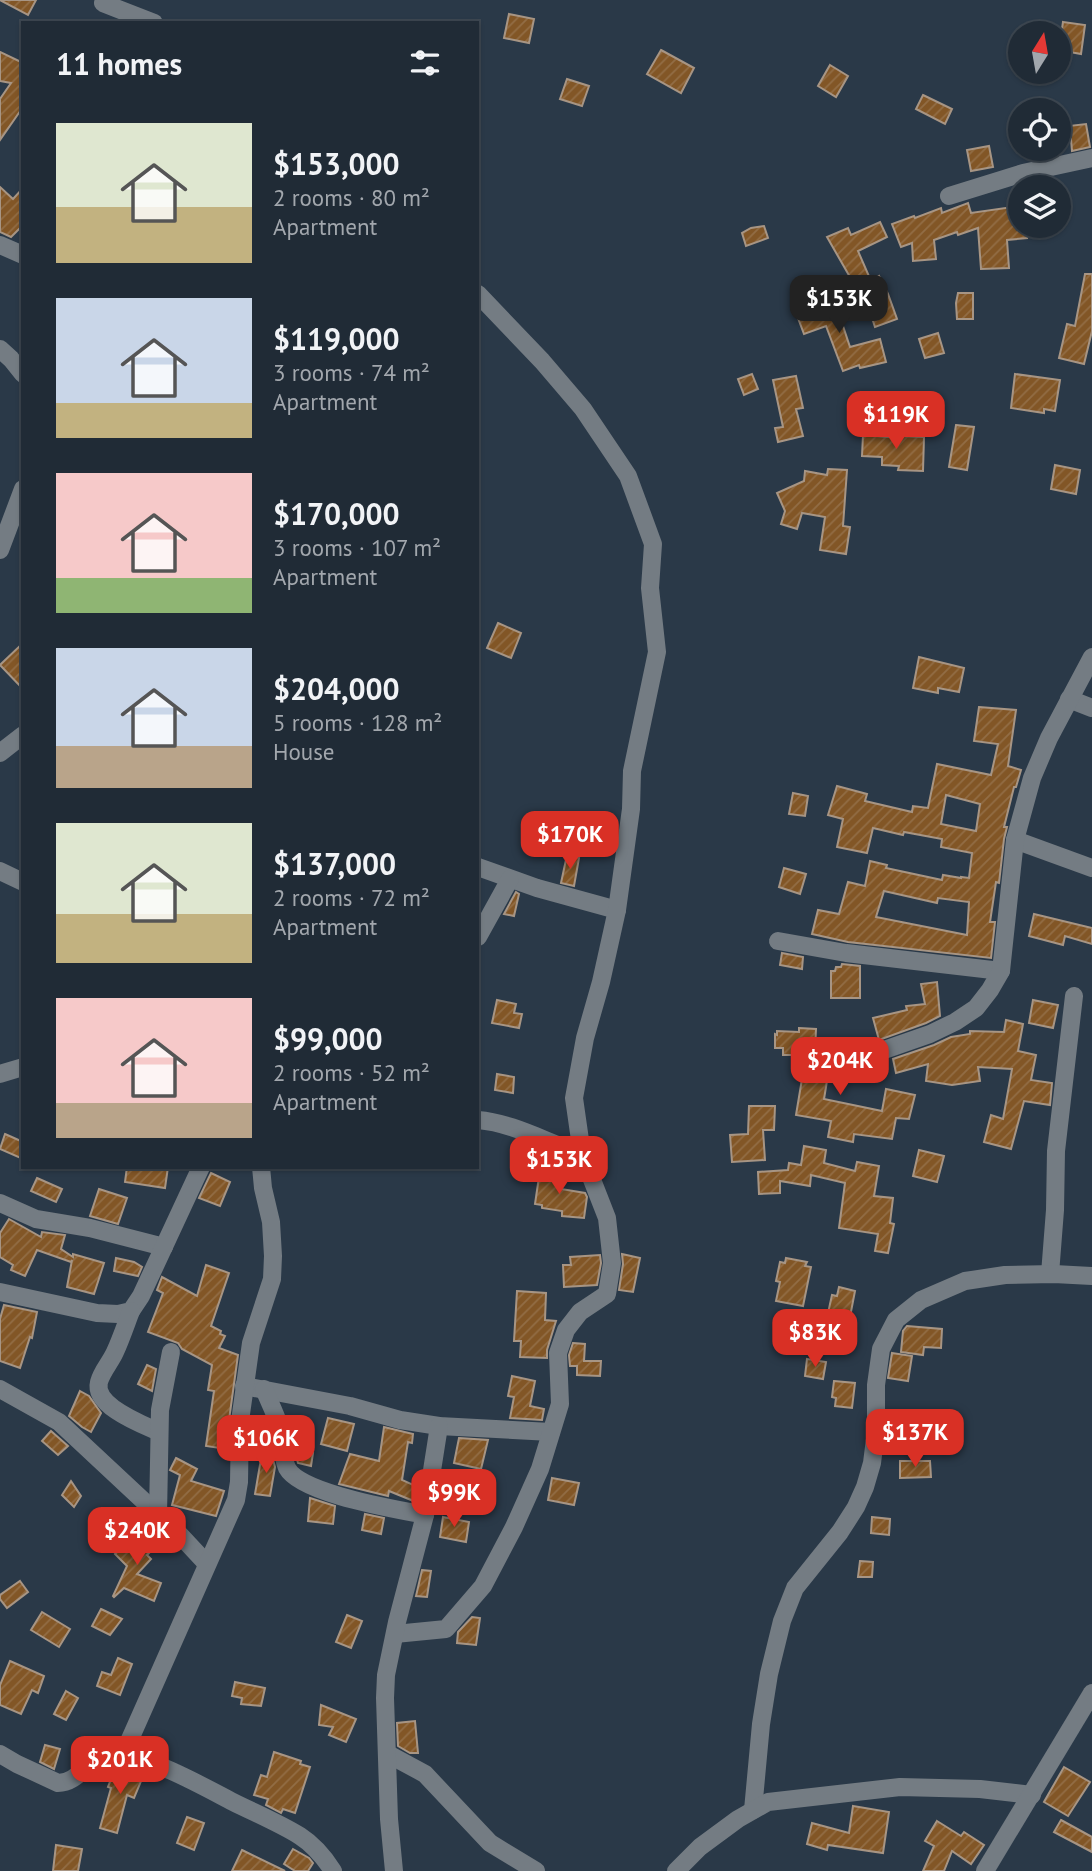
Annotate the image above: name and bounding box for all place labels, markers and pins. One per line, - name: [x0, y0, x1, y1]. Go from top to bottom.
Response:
- pin: $153K: [790, 276, 888, 335]
- pin: $119K: [847, 392, 945, 451]
- pin: $170K: [521, 812, 619, 871]
- pin: $204K: [791, 1038, 889, 1097]
- pin: $153K: [510, 1136, 608, 1196]
- pin: $83K: [774, 1310, 856, 1369]
- pin: $137K: [866, 1410, 964, 1469]
- pin: $106K: [217, 1416, 315, 1475]
- pin: $99K: [413, 1470, 495, 1529]
- pin: $240K: [88, 1508, 186, 1567]
- pin: $201K: [71, 1736, 169, 1796]

